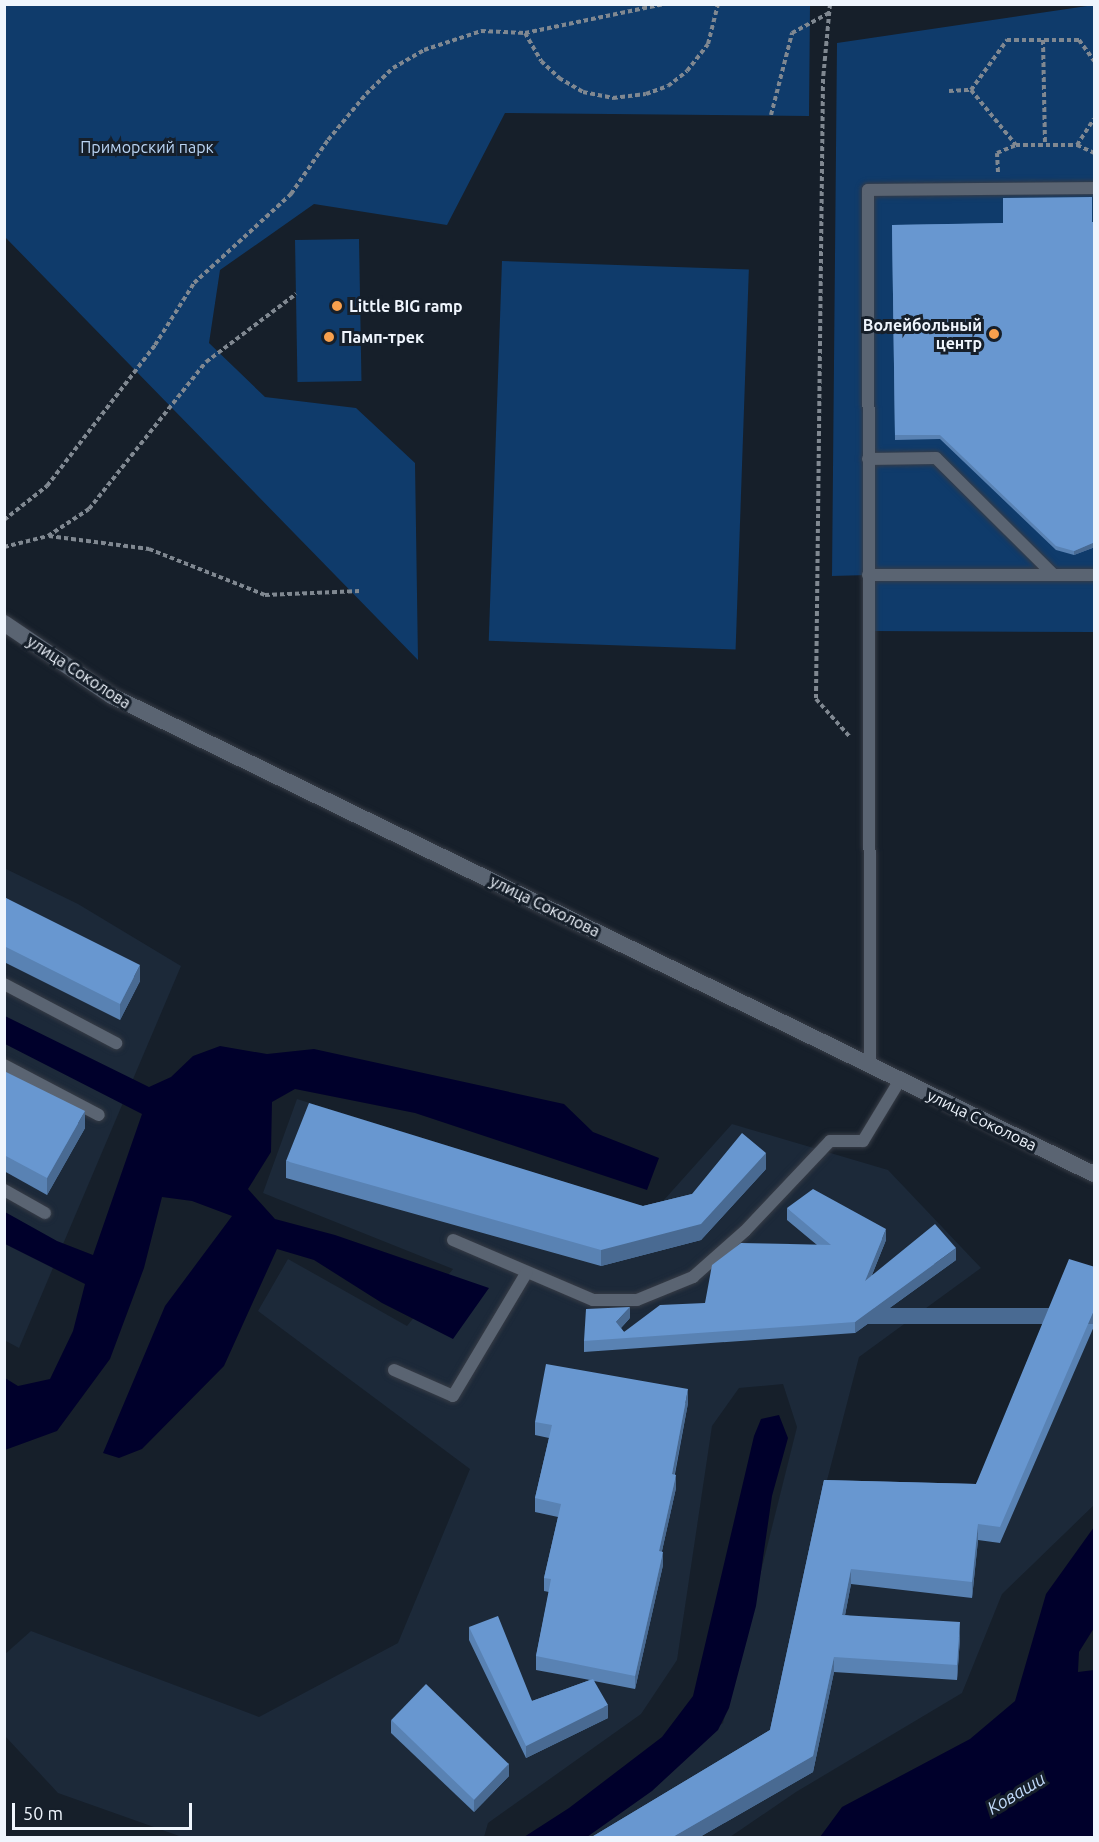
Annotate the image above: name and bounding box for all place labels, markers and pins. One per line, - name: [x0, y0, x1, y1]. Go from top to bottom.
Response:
- place label: Little BIG ramp: [349, 296, 463, 316]
- marker: Little BIG ramp: [330, 299, 344, 313]
- place label: Волейбольный центр: [863, 315, 982, 353]
- place label: Памп-трек: [341, 327, 424, 347]
- marker: Волейбольный центр: [987, 327, 1001, 341]
- marker: Памп-трек: [322, 330, 336, 344]

